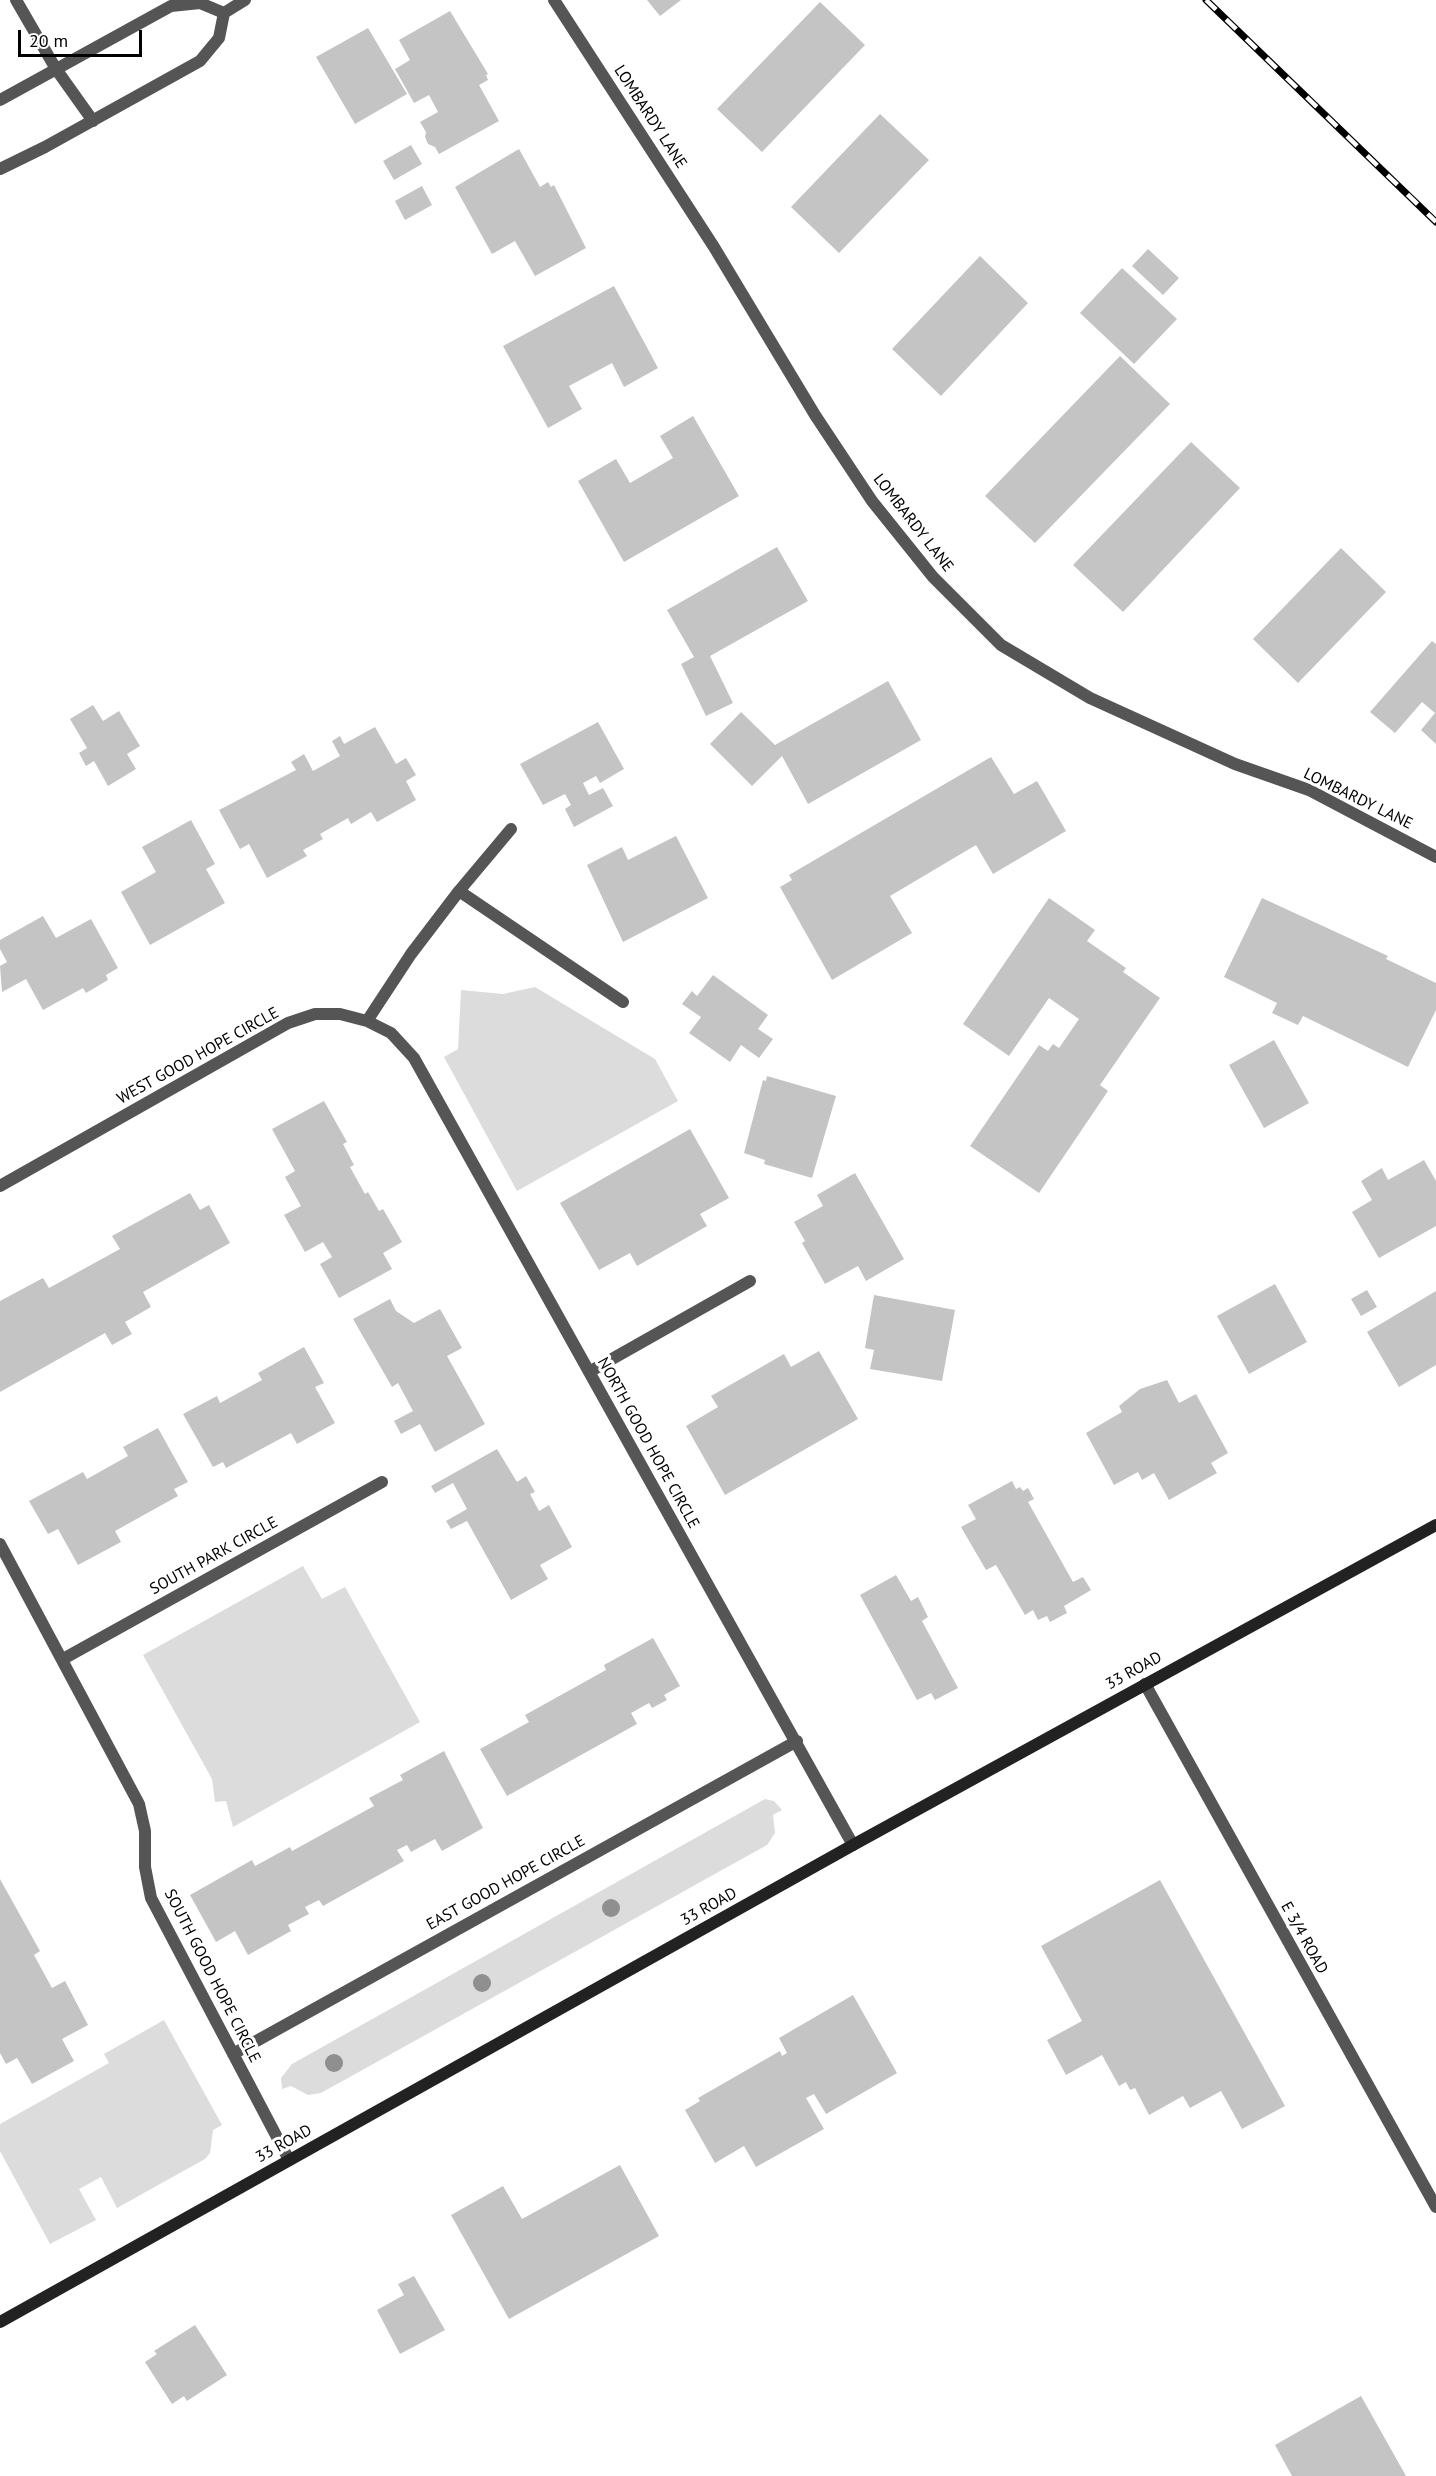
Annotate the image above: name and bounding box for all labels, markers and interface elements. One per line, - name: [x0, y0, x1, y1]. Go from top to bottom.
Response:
- scale bar: [21, 18, 146, 56]
- text: 20 m: [29, 29, 68, 52]
- street label: LOMBARDY LANE: [610, 62, 690, 172]
- street label: LOMBARDY LANE: [869, 470, 957, 576]
- street label: LOMBARDY LANE: [1300, 764, 1416, 834]
- street label: WEST GOOD HOPE CIRCLE: [114, 1003, 282, 1109]
- street label: NORTH GOOD HOPE CIRCLE: [593, 1354, 703, 1532]
- street label: SOUTH PARK CIRCLE: [147, 1513, 281, 1599]
- street label: 33 ROAD: [1103, 1648, 1165, 1694]
- street label: EAST GOOD HOPE CIRCLE: [423, 1831, 589, 1935]
- street label: 33 ROAD: [678, 1884, 740, 1930]
- street label: SOUTH GOOD HOPE CIRCLE: [160, 1886, 264, 2066]
- street label: E 3/4 ROAD: [1276, 1899, 1332, 1977]
- street label: 33 ROAD: [253, 2121, 315, 2167]

